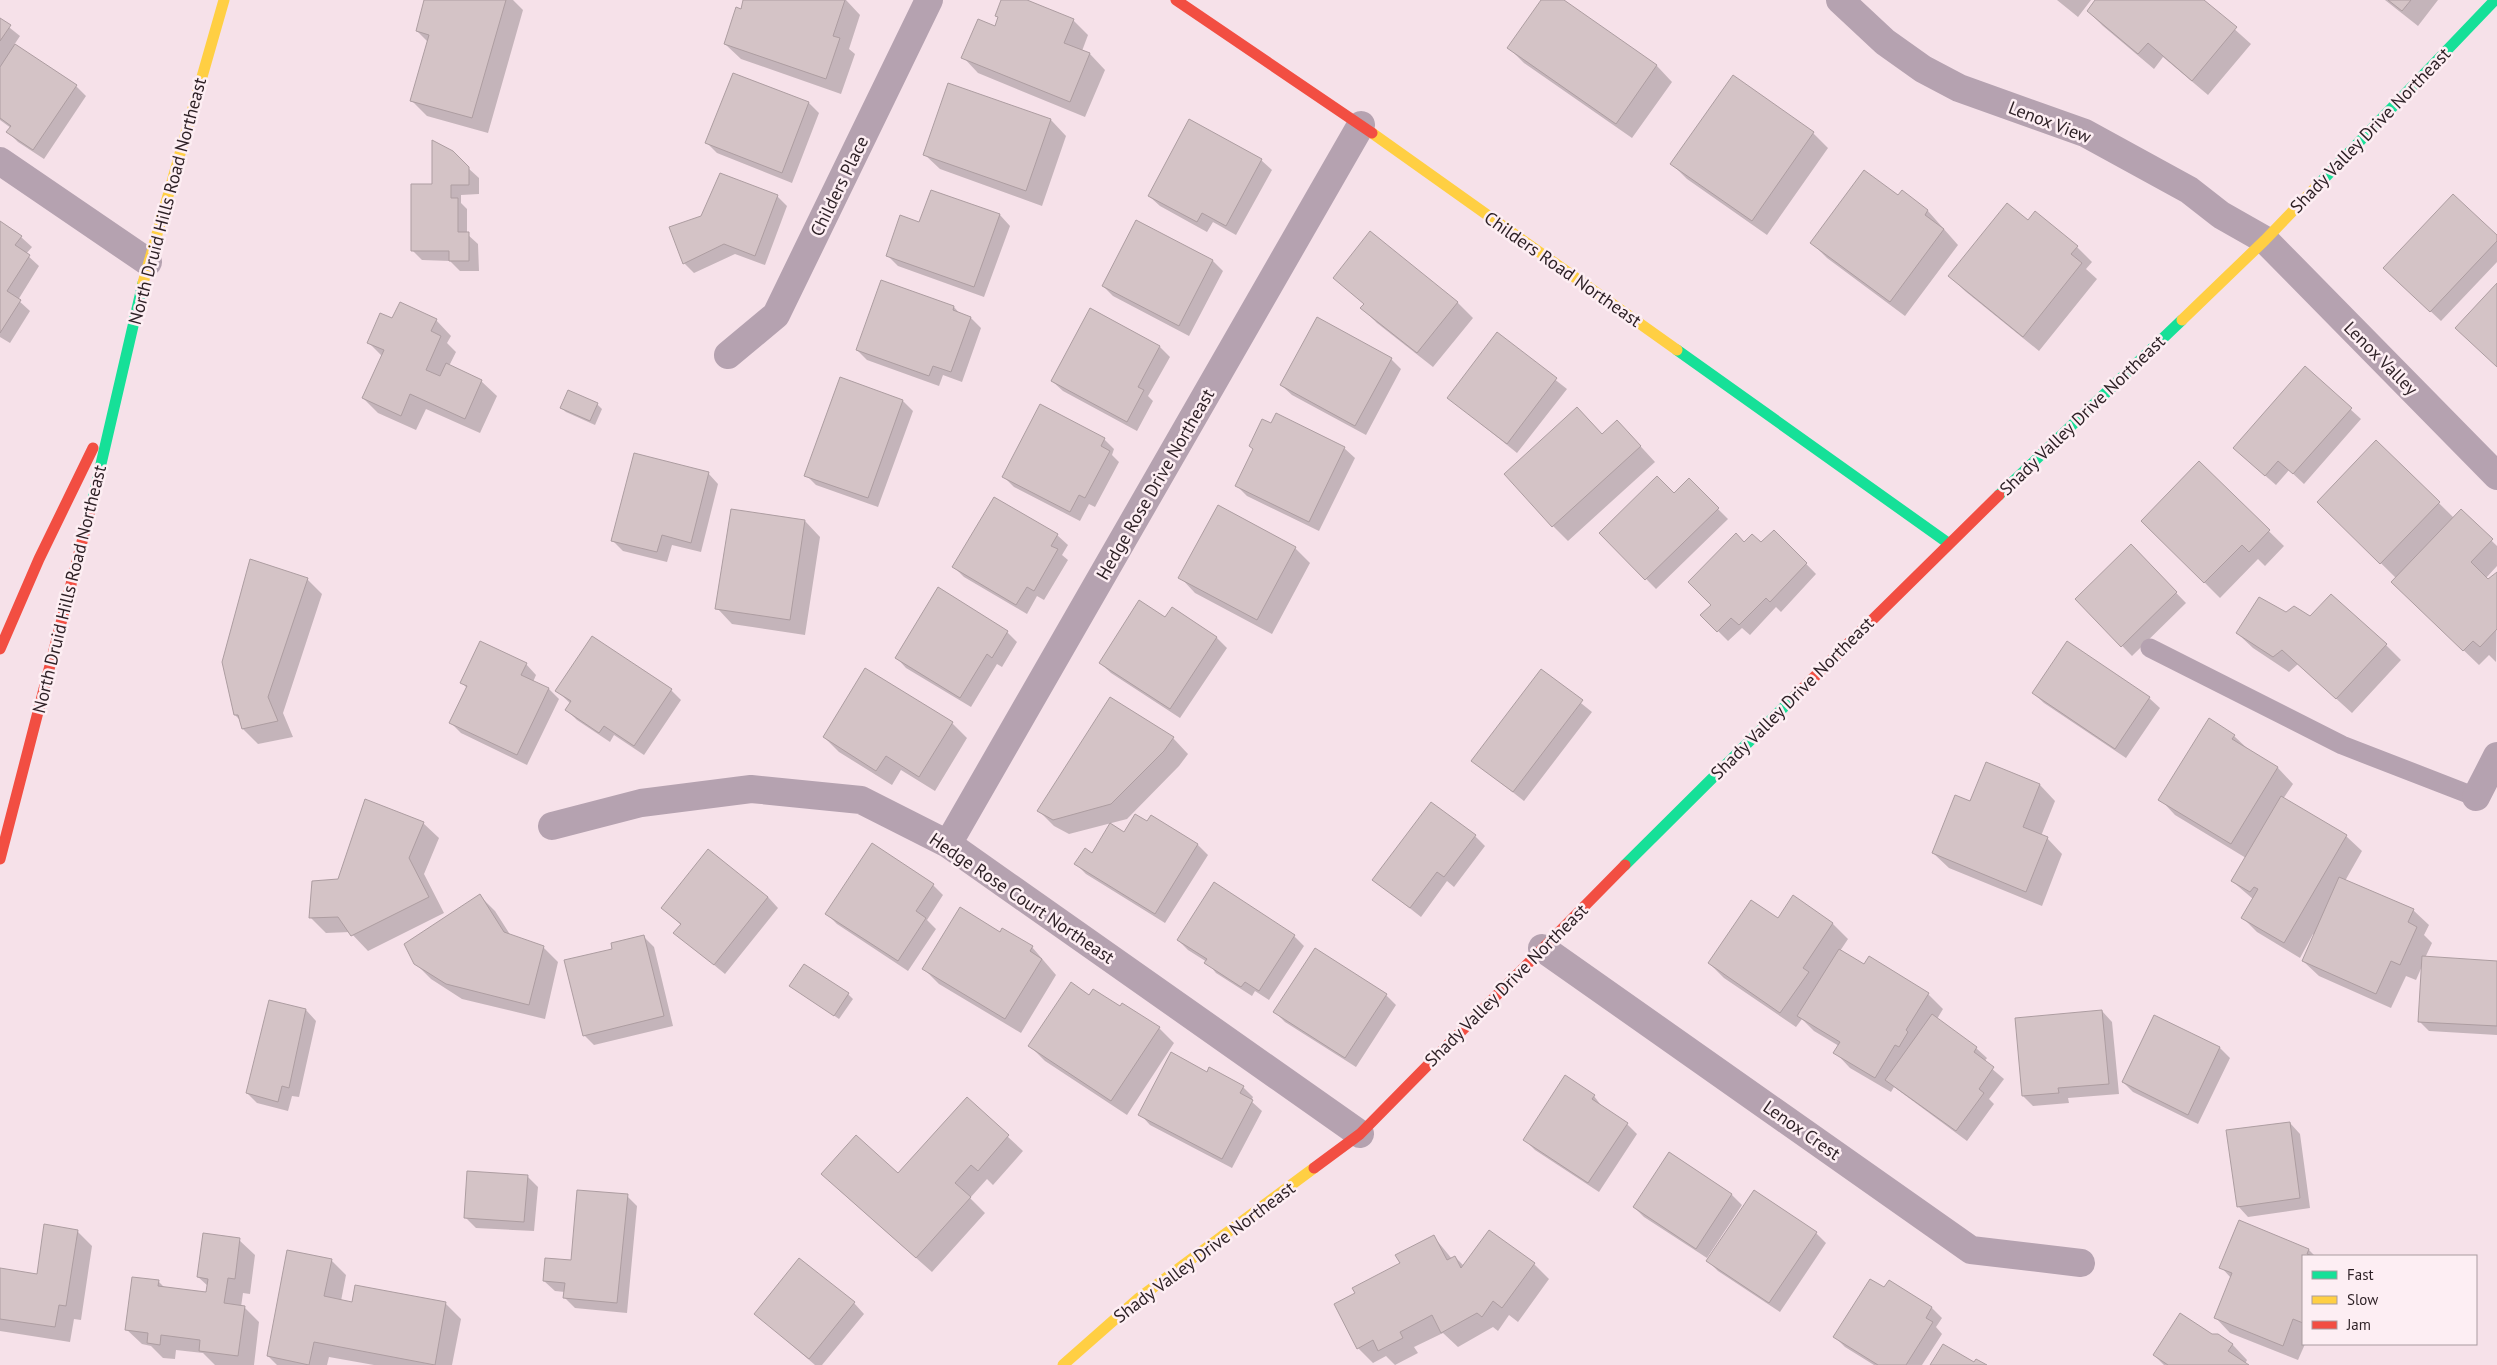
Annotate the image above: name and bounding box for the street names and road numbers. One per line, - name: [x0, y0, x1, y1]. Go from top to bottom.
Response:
- street label: Shady Valley Drive Northeast: [2285, 42, 2455, 218]
- street label: North Druid Hills Road Northeast: [123, 75, 211, 327]
- street label: Lenox View: [2005, 96, 2095, 149]
- street label: Childers Place: [805, 132, 873, 240]
- street label: Childers Road Northeast: [1480, 206, 1646, 332]
- street label: Lenox Valley: [2339, 316, 2423, 400]
- street label: Shady Valley Drive Northeast: [1994, 330, 2170, 500]
- street label: Hedge Rose Drive Northeast: [1091, 384, 1219, 584]
- street label: North Druid Hills Road Northeast: [27, 463, 111, 715]
- street label: Shady Valley Drive Northeast: [1706, 612, 1878, 784]
- street label: Hedge Rose Court Northeast: [925, 827, 1119, 969]
- street label: Shady Valley Drive Northeast: [1420, 899, 1592, 1071]
- street label: Lenox Crest: [1759, 1095, 1845, 1165]
- street label: Shady Valley Drive Northeast: [1109, 1176, 1299, 1328]

